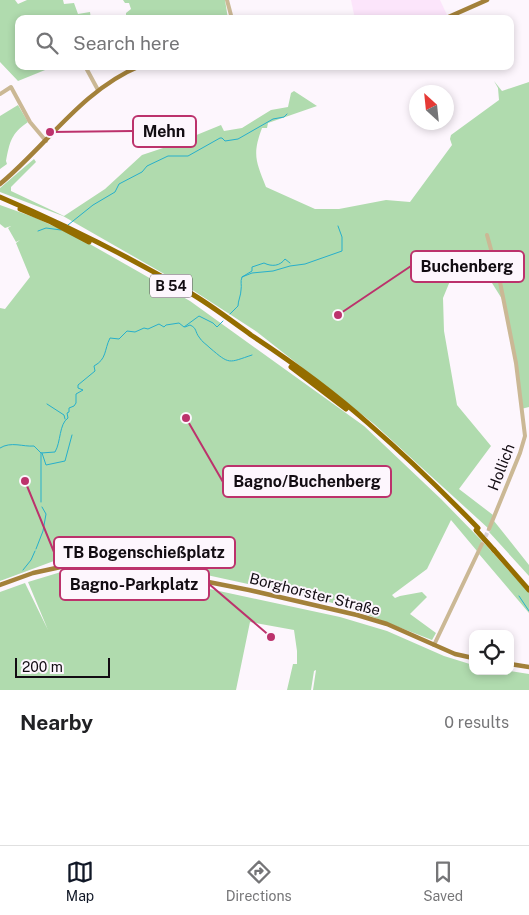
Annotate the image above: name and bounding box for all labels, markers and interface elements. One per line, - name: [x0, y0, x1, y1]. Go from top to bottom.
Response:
- search box: [15, 15, 514, 70]
- icon: search: [33, 29, 61, 57]
- text: Search here: [73, 32, 180, 54]
- north arrow: [409, 85, 454, 130]
- callout: Mehn: [133, 116, 196, 147]
- text: Mehn: [143, 122, 185, 141]
- callout: Buchenberg: [411, 251, 524, 282]
- text: Buchenberg: [421, 257, 513, 276]
- road number: B 54: [150, 274, 192, 298]
- street label: Hollich: [484, 441, 518, 493]
- callout: Bagno/Buchenberg: [223, 466, 391, 497]
- text: Bagno/Buchenberg: [233, 472, 381, 491]
- callout: TB Bogenschießplatz: [54, 537, 235, 568]
- text: TB Bogenschießplatz: [63, 543, 225, 562]
- callout: Bagno-Parkplatz: [60, 569, 209, 600]
- street label: Borghorster Straße: [248, 569, 382, 619]
- text: Bagno-Parkplatz: [70, 575, 198, 594]
- map controls: [469, 630, 514, 675]
- button: locate: [469, 630, 514, 675]
- scale bar: [15, 655, 110, 678]
- text: 200 m: [22, 659, 63, 675]
- text: Nearby: [20, 710, 93, 735]
- text: 0 results: [444, 713, 509, 732]
- tab: Map: [66, 858, 94, 904]
- tab: Directions: [226, 858, 292, 904]
- tab: Saved: [423, 858, 463, 904]

